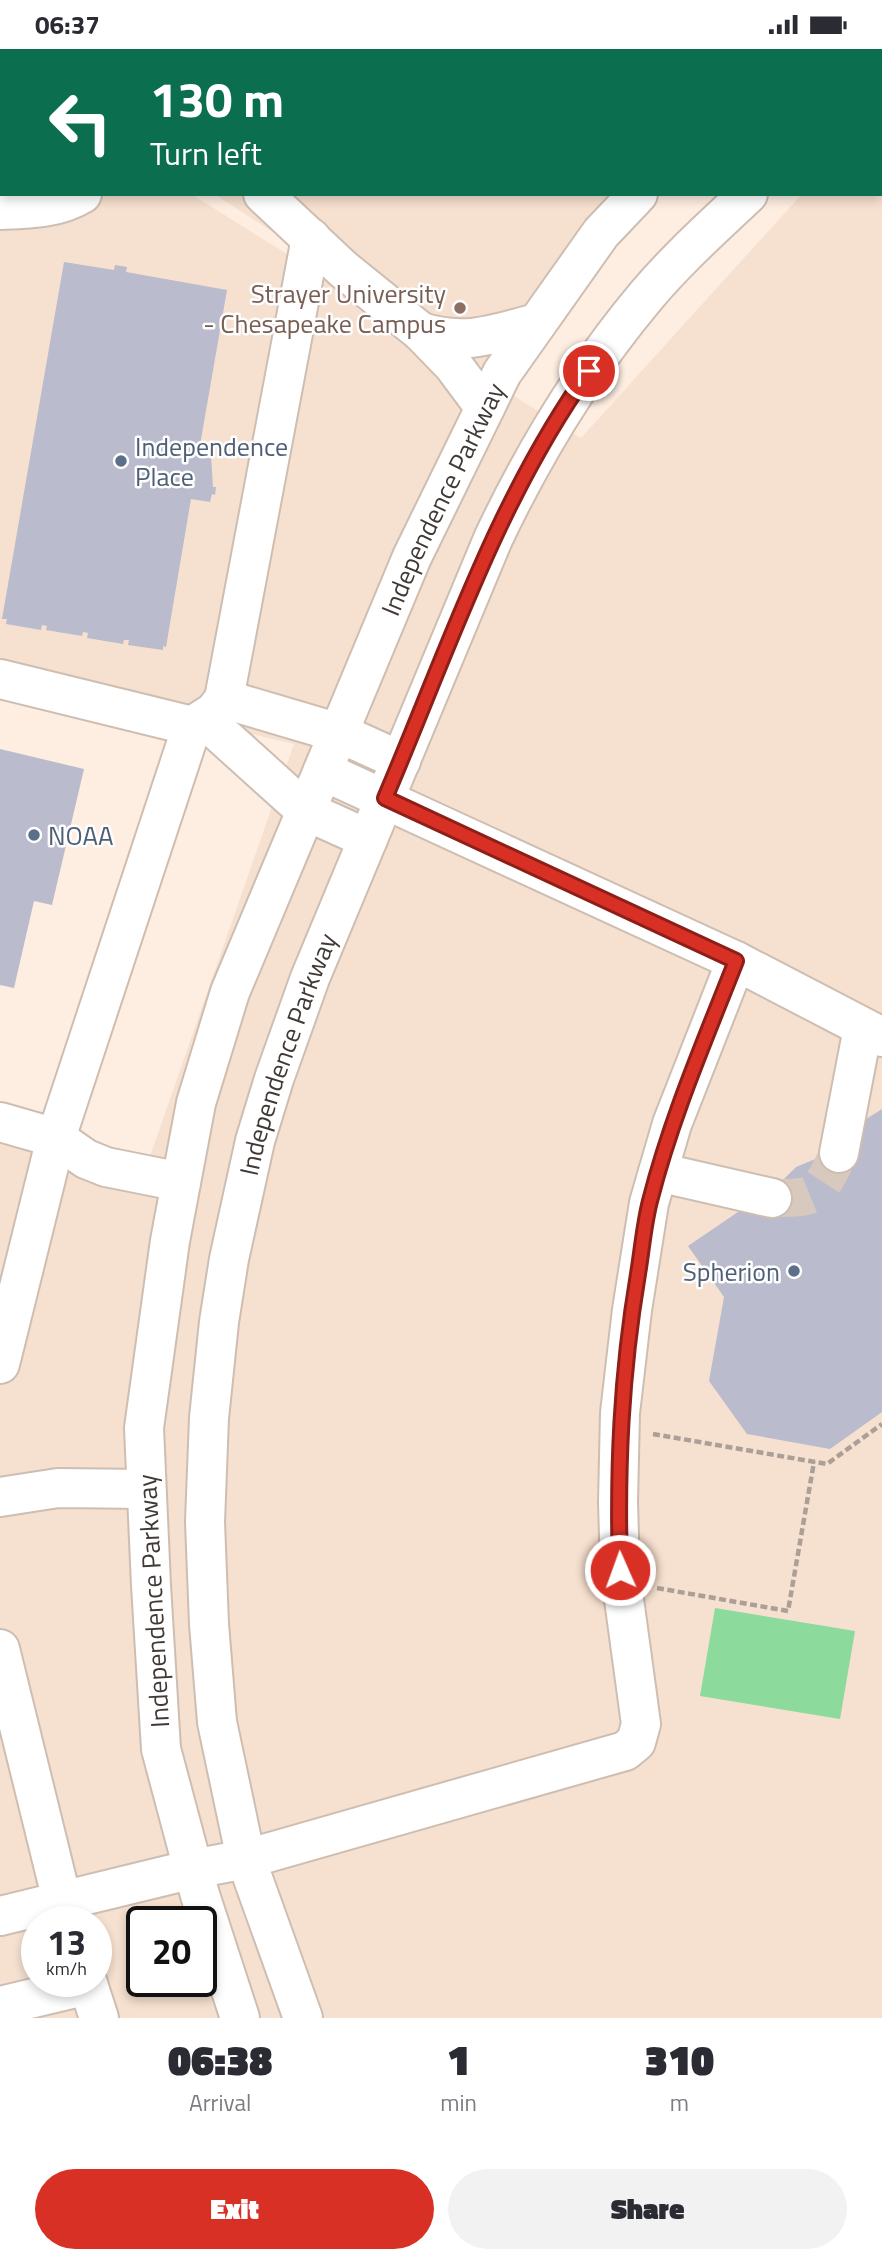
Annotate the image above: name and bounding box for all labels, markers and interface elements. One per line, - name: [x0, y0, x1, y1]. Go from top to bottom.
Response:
- text: 06:37: [35, 5, 100, 44]
- text: 130 m: [150, 61, 284, 136]
- icon: left: [35, 77, 126, 168]
- text: Turn left: [150, 129, 262, 177]
- place label: Strayer University - Chesapeake Campus: [203, 274, 446, 343]
- marker: Strayer University - Chesapeake Campus: [452, 300, 468, 316]
- pin: [559, 341, 619, 401]
- icon: arrive: [570, 352, 608, 390]
- street label: Independence Parkway: [370, 376, 514, 622]
- place label: Independence Place: [135, 427, 288, 496]
- marker: Independence Place: [113, 453, 129, 469]
- place label: NOAA: [48, 816, 113, 855]
- marker: NOAA: [26, 827, 42, 843]
- street label: Independence Parkway: [229, 927, 346, 1179]
- place label: Spherion: [683, 1252, 780, 1291]
- marker: Spherion: [786, 1263, 802, 1279]
- street label: Independence Parkway: [127, 1473, 179, 1729]
- position arrow: [583, 1533, 657, 1607]
- speed limit sign: 20: [126, 1906, 217, 1997]
- text: 13: [47, 1915, 86, 1969]
- text: km/h: [46, 1955, 87, 1982]
- text: 06:38: [168, 2027, 272, 2091]
- text: 1: [447, 2027, 470, 2091]
- text: 310: [645, 2027, 714, 2091]
- text: Arrival: [189, 2085, 251, 2120]
- text: min: [440, 2085, 477, 2120]
- text: m: [670, 2085, 689, 2120]
- button: Exit: [35, 2169, 434, 2249]
- button: Share: [448, 2169, 847, 2249]

